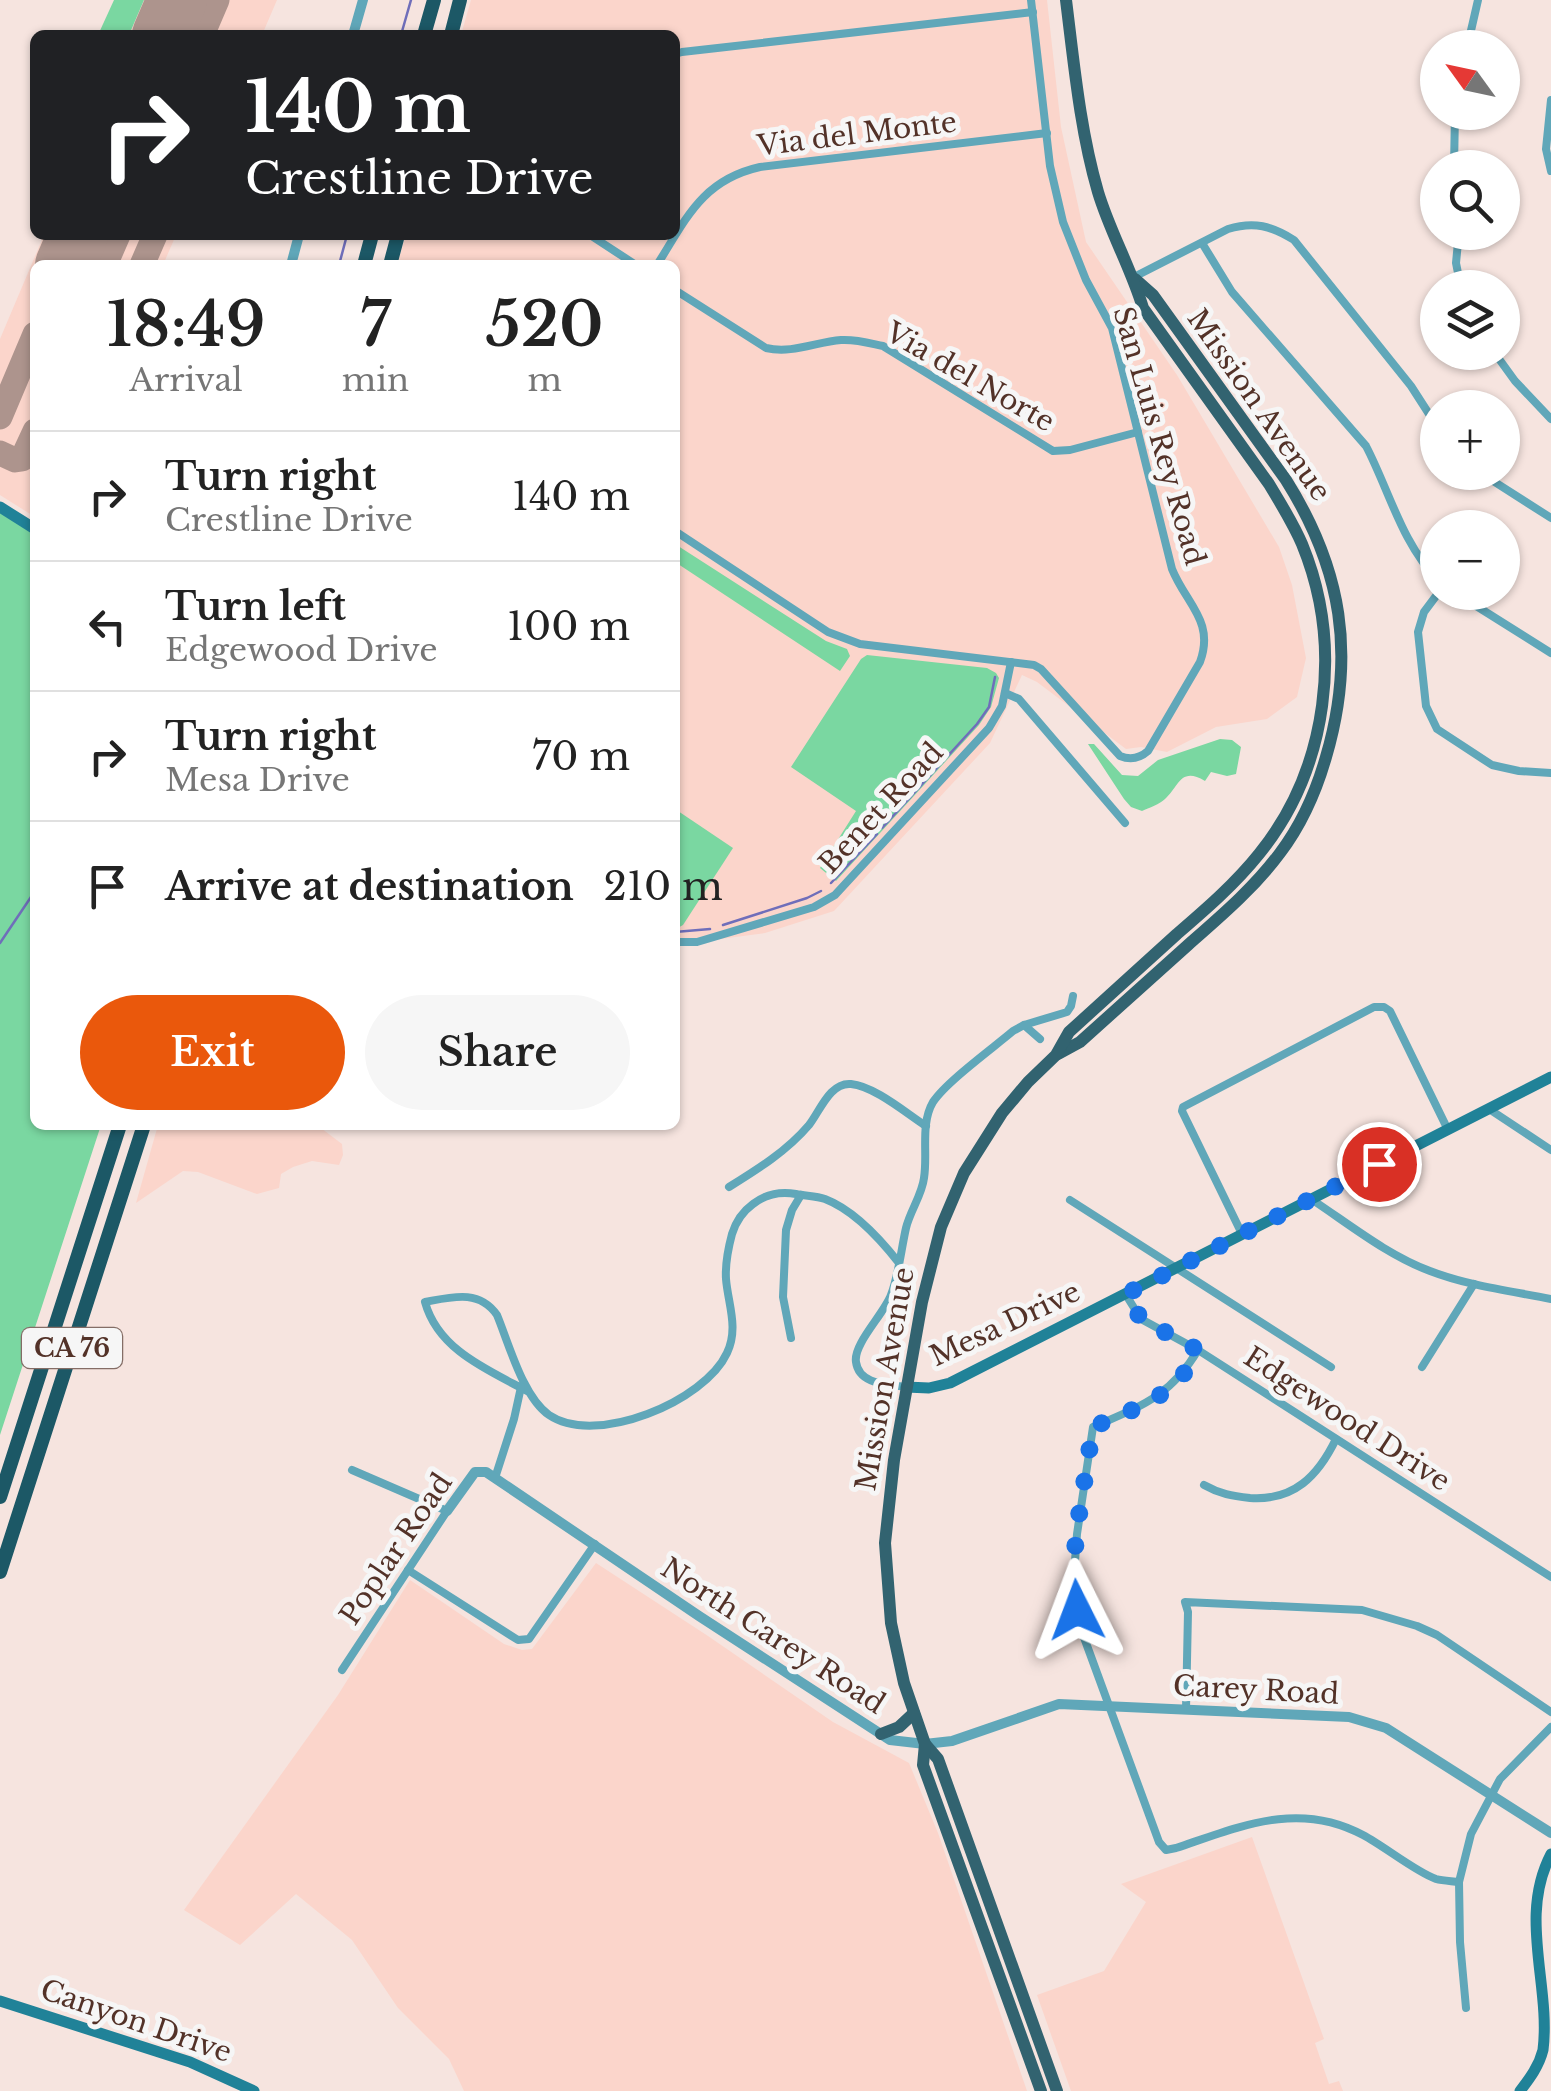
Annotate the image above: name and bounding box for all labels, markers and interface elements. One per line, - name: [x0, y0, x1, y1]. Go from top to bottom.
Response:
- north arrow: [1420, 30, 1520, 130]
- map controls: [1420, 30, 1520, 610]
- text: 140 m: [245, 64, 471, 151]
- icon: right: [80, 70, 210, 200]
- street label: Via del Monte: [754, 104, 959, 164]
- text: Crestline Drive: [245, 150, 594, 206]
- button: search: [1420, 150, 1520, 250]
- button: layers: [1420, 270, 1520, 370]
- text: 18:49: [106, 288, 265, 362]
- text: 7: [360, 288, 391, 362]
- text: 520: [486, 288, 604, 362]
- street label: Mission Avenue: [1180, 302, 1338, 508]
- street label: San Luis Rey Road: [1105, 303, 1213, 569]
- street label: Via del Norte: [878, 314, 1061, 439]
- text: Arrival: [129, 360, 243, 400]
- text: min: [342, 360, 409, 400]
- text: m: [527, 360, 562, 400]
- button: +: [1420, 390, 1520, 490]
- text: Turn right: [165, 453, 376, 500]
- icon: right: [80, 469, 135, 524]
- text: 140 m: [512, 473, 630, 520]
- text: Crestline Drive: [165, 500, 413, 540]
- button: −: [1420, 510, 1520, 610]
- text: Turn left: [165, 583, 346, 630]
- icon: left: [80, 599, 135, 654]
- text: 100 m: [507, 603, 630, 650]
- text: Edgewood Drive: [165, 630, 438, 670]
- text: Turn right: [165, 713, 376, 760]
- icon: right: [80, 729, 135, 784]
- text: 70 m: [532, 733, 630, 780]
- street label: Benet Road: [812, 735, 950, 881]
- text: Mesa Drive: [165, 760, 350, 800]
- icon: arrive: [80, 859, 135, 914]
- text: Arrive at destination: [165, 863, 574, 910]
- text: 210 m: [604, 863, 723, 910]
- button: Exit: [80, 995, 345, 1110]
- button: Share: [365, 995, 630, 1110]
- pin: [1337, 1122, 1422, 1207]
- icon: arrive: [1352, 1137, 1407, 1192]
- street label: Mission Avenue: [848, 1265, 922, 1493]
- street label: Mesa Drive: [924, 1274, 1086, 1374]
- road number: CA 76: [22, 1328, 122, 1368]
- street label: Edgewood Drive: [1237, 1339, 1457, 1499]
- street label: Poplar Road: [332, 1466, 460, 1632]
- street label: North Carey Road: [654, 1550, 892, 1722]
- position arrow: [1025, 1558, 1129, 1662]
- street label: Carey Road: [1172, 1668, 1340, 1712]
- street label: Canyon Drive: [36, 1972, 236, 2070]

